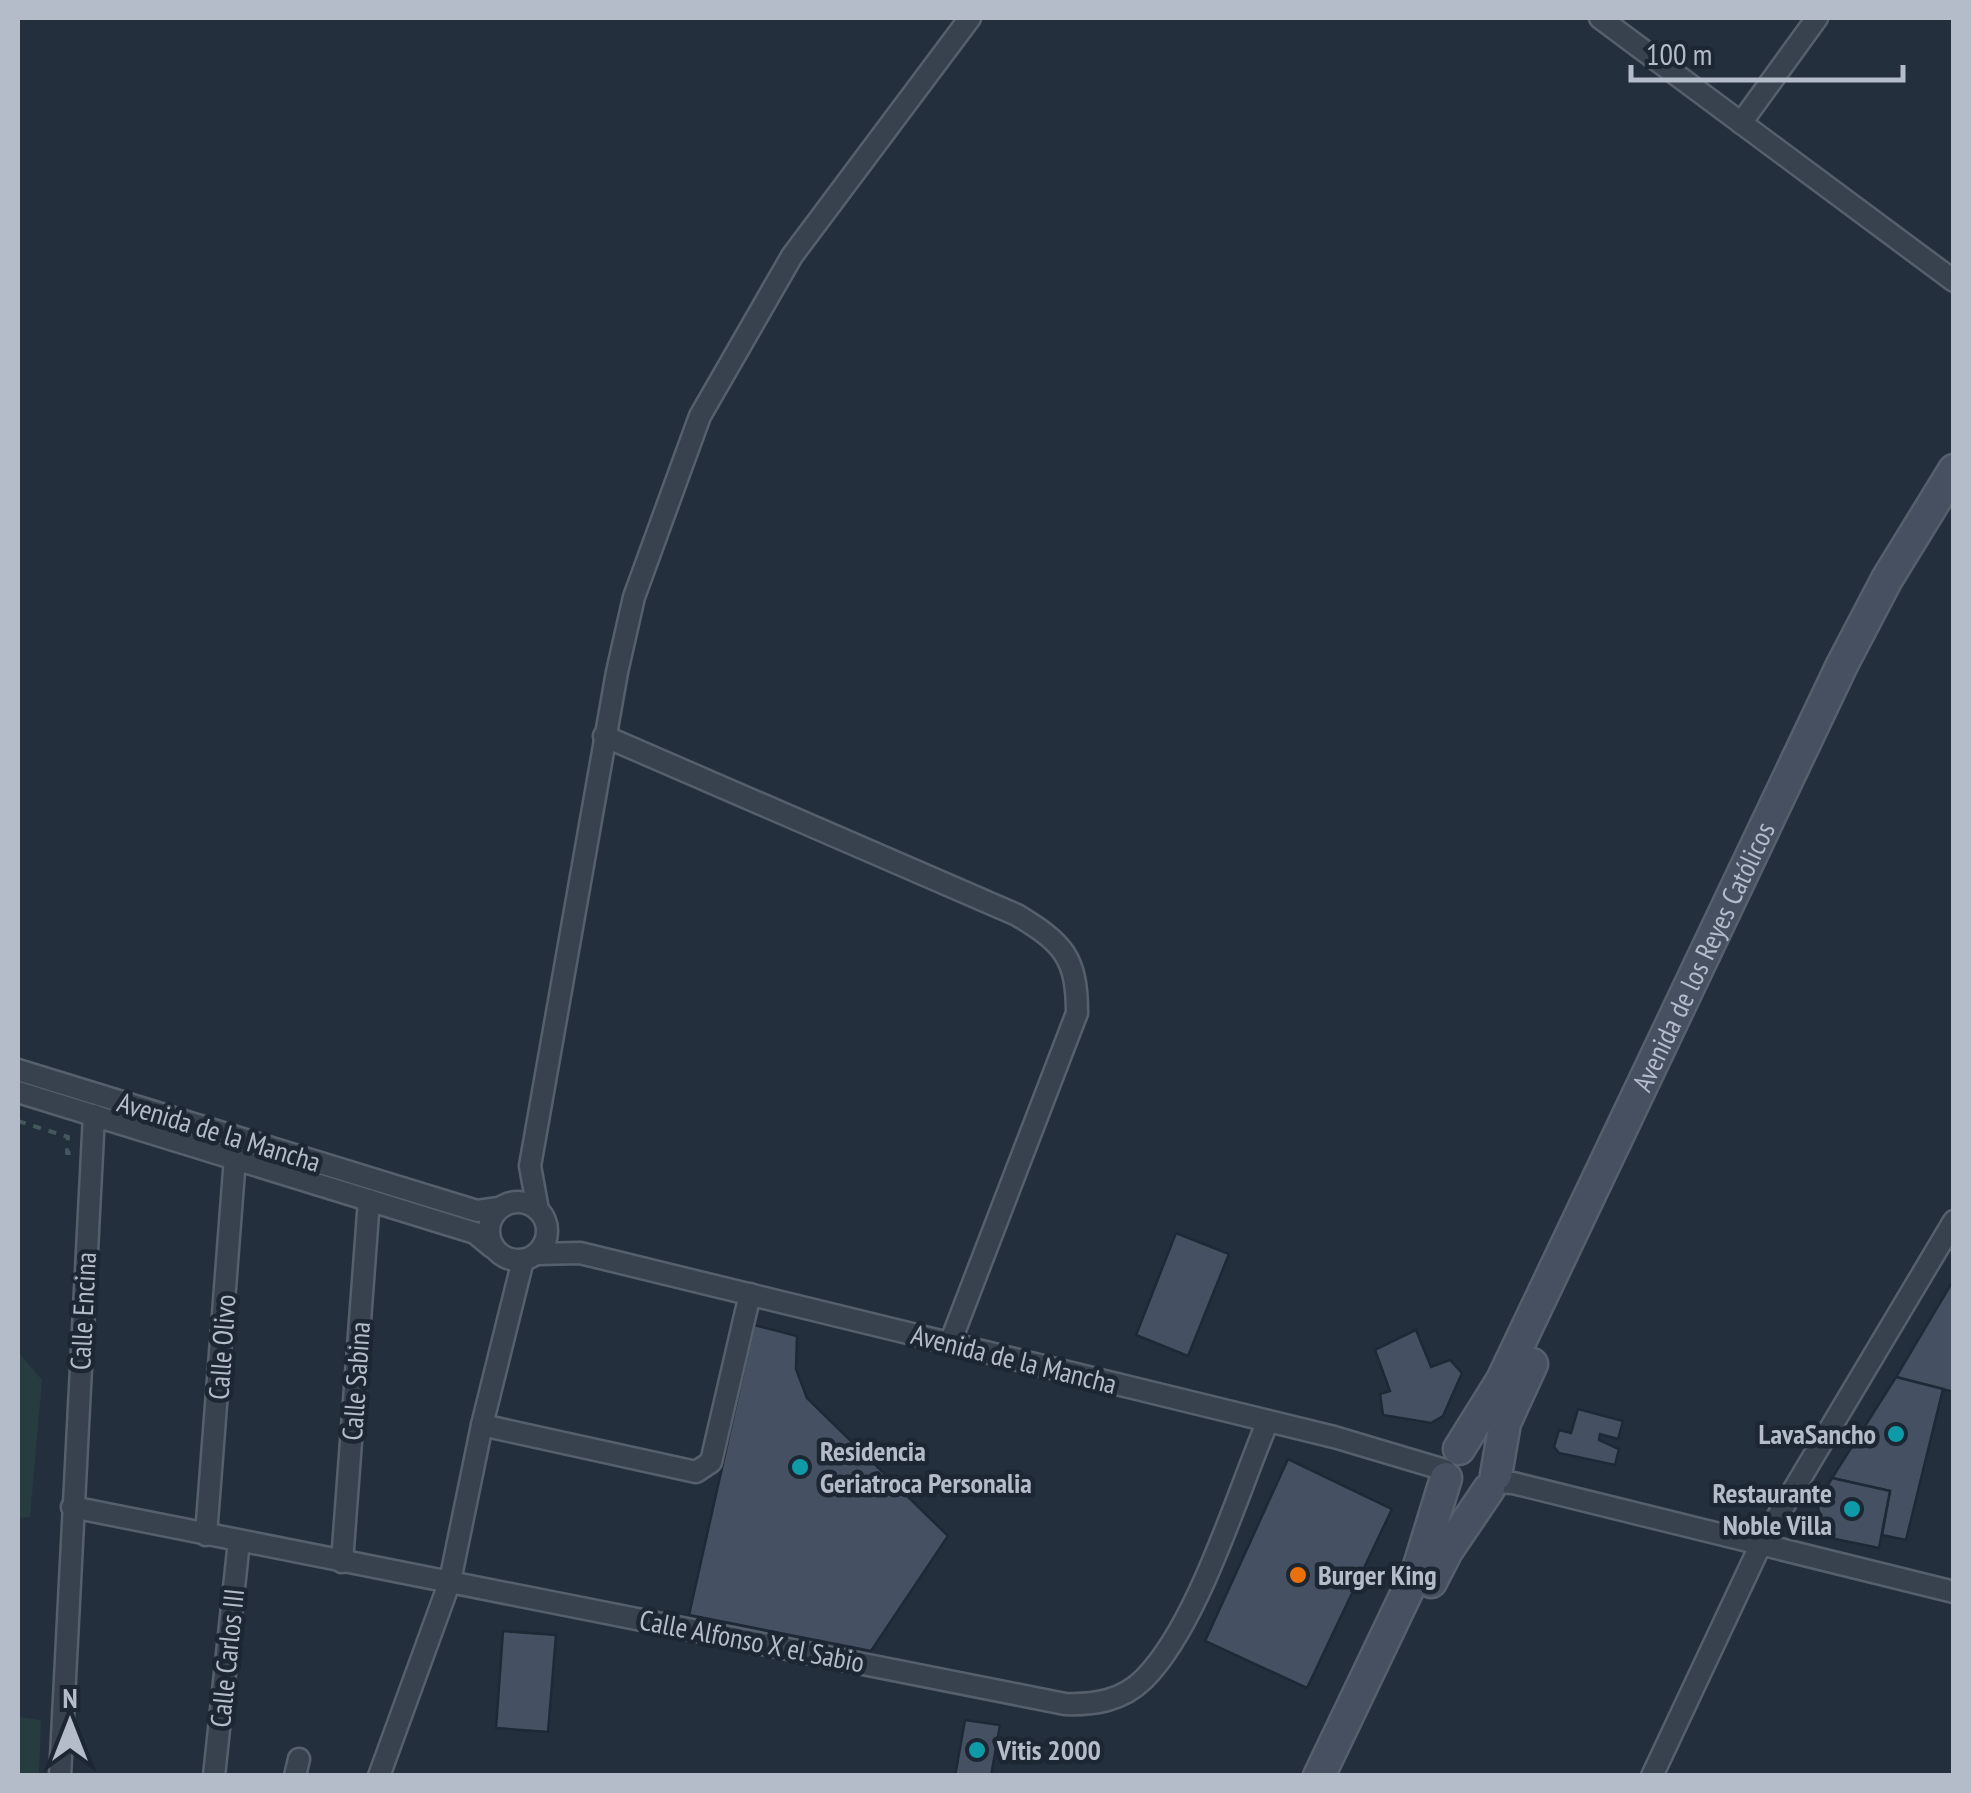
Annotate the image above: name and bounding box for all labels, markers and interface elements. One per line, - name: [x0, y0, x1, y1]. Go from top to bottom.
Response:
- scale bar: [1631, 20, 1904, 82]
- text: 100 m: [1646, 34, 1712, 73]
- street label: Avenida de los Reyes Católicos: [1623, 816, 1783, 1097]
- street label: Avenida de la Mancha: [113, 1083, 325, 1180]
- street label: Calle Encina: [61, 1251, 104, 1371]
- street label: Calle Olivo: [199, 1293, 244, 1401]
- street label: Avenida de la Mancha: [907, 1315, 1121, 1402]
- street label: Calle Sabina: [333, 1320, 378, 1442]
- place label: LavaSancho: [1759, 1415, 1876, 1452]
- marker: LavaSancho: [1885, 1423, 1907, 1445]
- place label: Residencia Geriatroca Personalia: [820, 1432, 1032, 1501]
- marker: Residencia Geriatroca Personalia: [789, 1456, 811, 1478]
- place label: Restaurante Noble Villa: [1713, 1474, 1832, 1543]
- marker: Restaurante Noble Villa: [1841, 1498, 1863, 1520]
- place label: Burger King: [1318, 1556, 1437, 1593]
- marker: Burger King: [1287, 1564, 1309, 1586]
- street label: Calle Carlos III: [201, 1587, 252, 1729]
- street label: Calle Alfonso X el Sabio: [637, 1601, 868, 1680]
- north arrow: [20, 1673, 120, 1773]
- text: N: [62, 1679, 78, 1716]
- place label: Vitis 2000: [996, 1731, 1101, 1768]
- marker: Vitis 2000: [966, 1739, 988, 1761]

